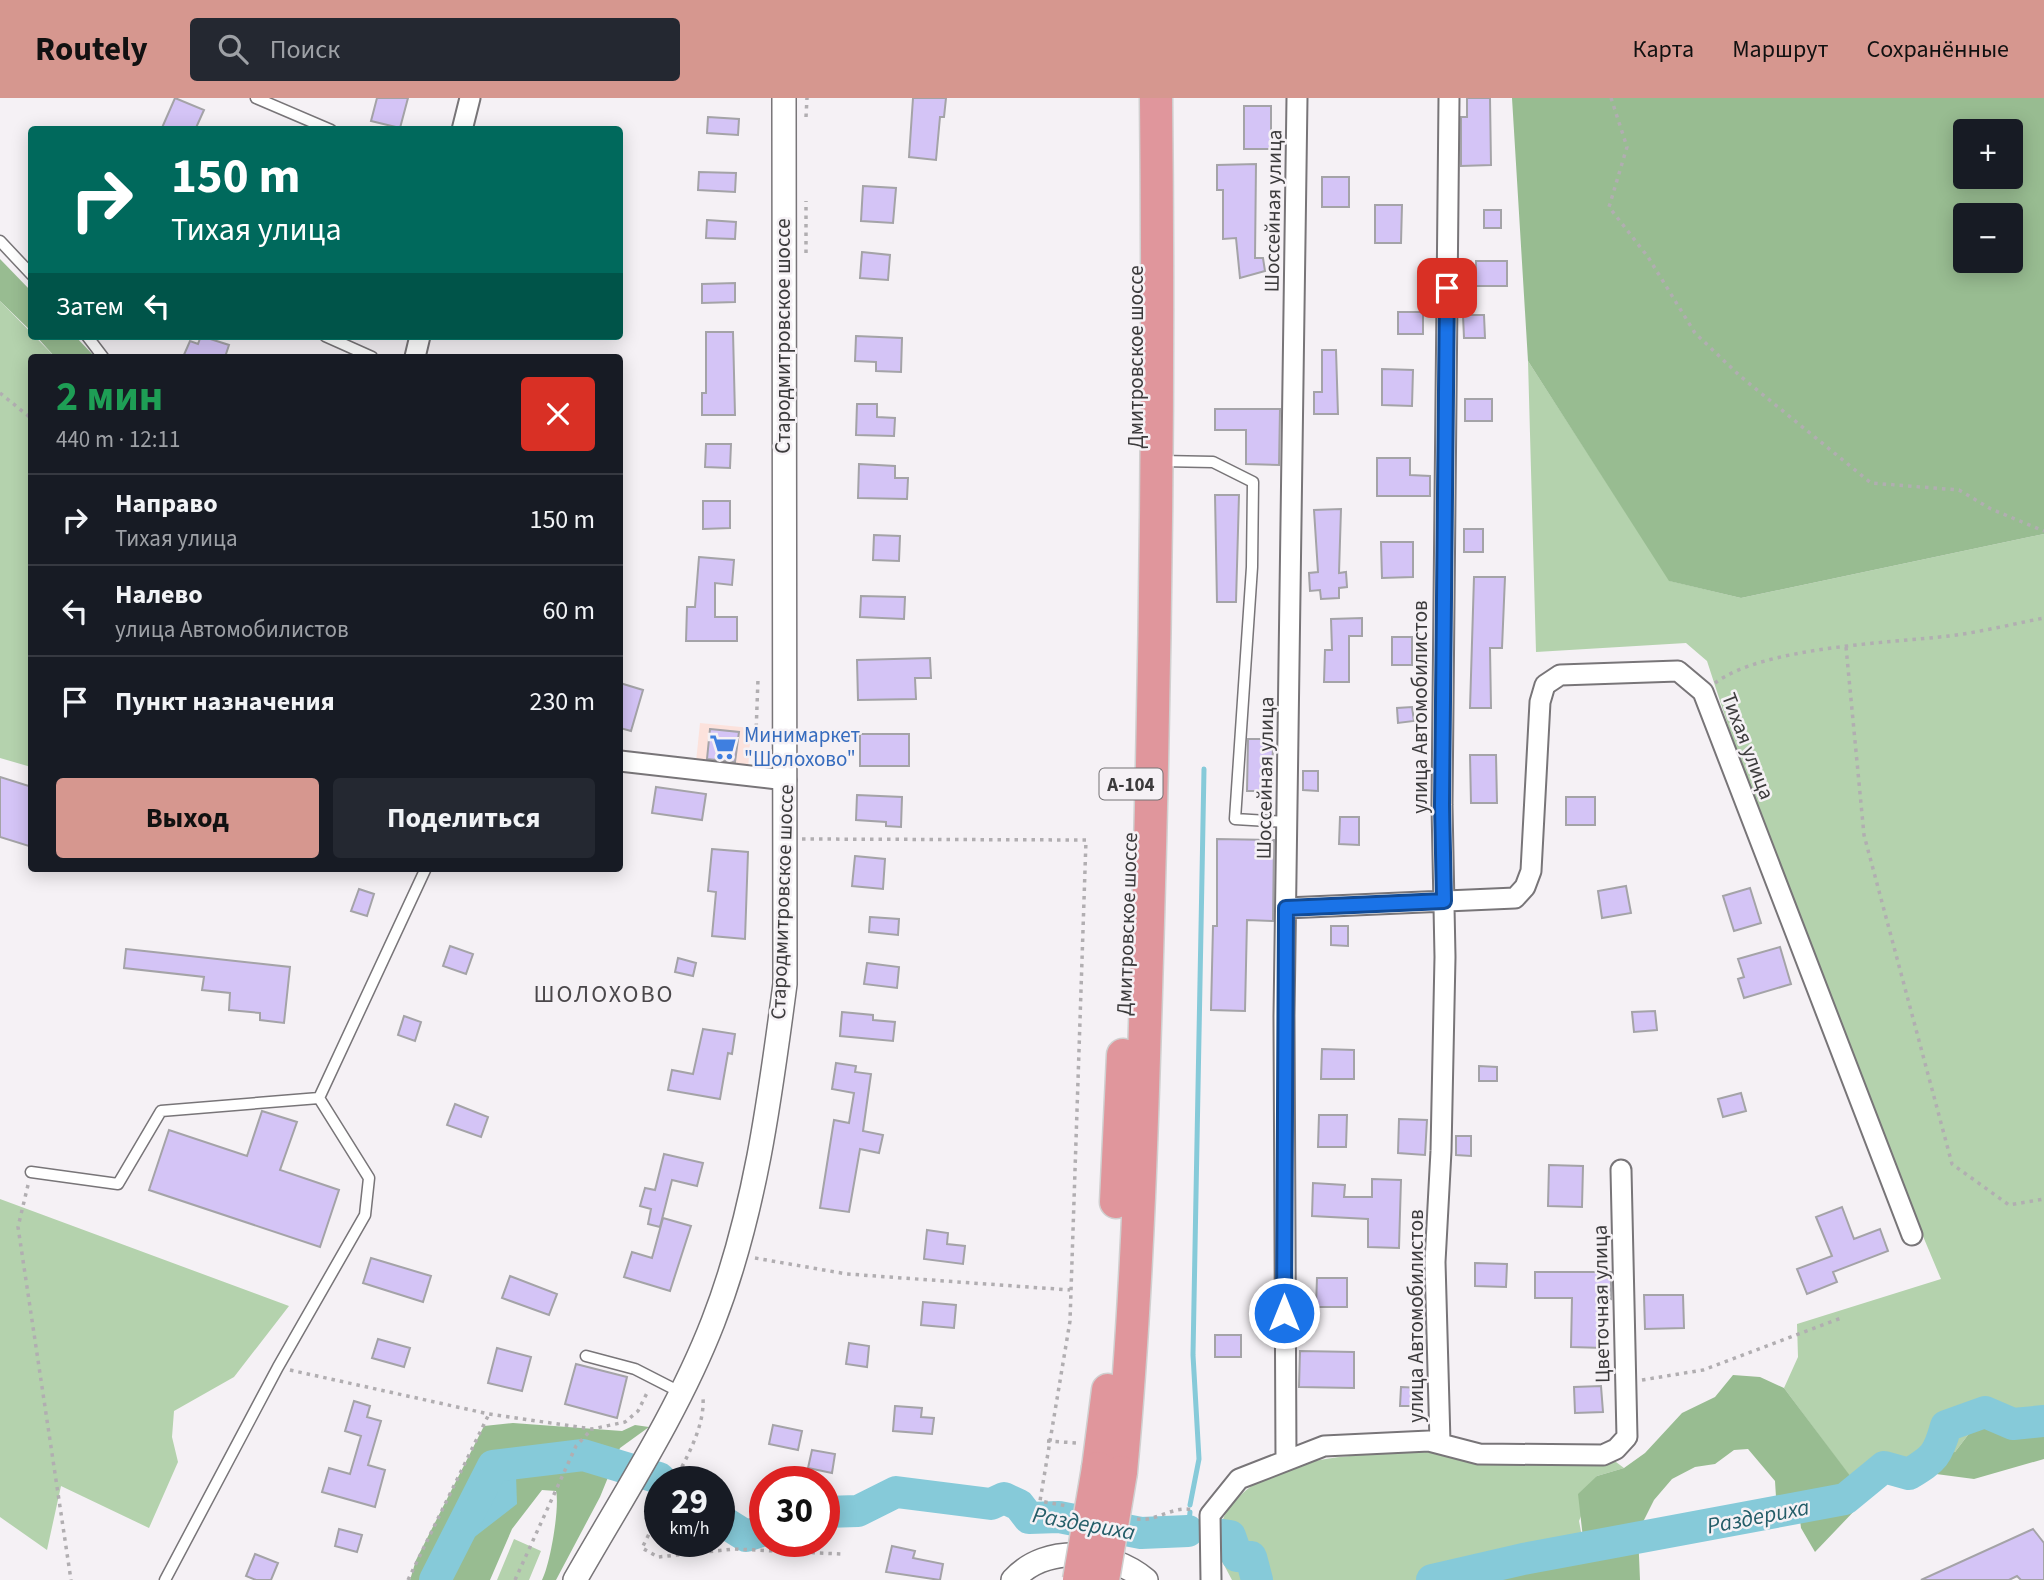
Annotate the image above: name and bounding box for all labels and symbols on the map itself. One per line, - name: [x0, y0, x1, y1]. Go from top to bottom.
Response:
- street label: Шоссейная улица: [1257, 129, 1289, 293]
- street label: Стародмитровское шоссе: [768, 218, 798, 454]
- pin: [1417, 258, 1477, 318]
- street label: Дмитровское шоссе: [1121, 265, 1151, 449]
- street label: улица Автомобилистов: [1405, 600, 1435, 814]
- street label: Тихая улица: [1714, 688, 1782, 804]
- street label: Шоссейная улица: [1249, 696, 1281, 860]
- place label: Минимаркет "Шолохово": [744, 720, 861, 774]
- supermarket icon: Минимаркет "Шолохово": [708, 732, 738, 762]
- road number: А-104: [1100, 768, 1162, 800]
- street label: Стародмитровское шоссе: [763, 784, 801, 1020]
- street label: Дмитровское шоссе: [1109, 832, 1145, 1016]
- district label: ШОЛОХОВО: [533, 977, 675, 1012]
- street label: улица Автомобилистов: [1401, 1209, 1431, 1423]
- street label: Цветочная улица: [1585, 1225, 1617, 1383]
- position arrow: [1247, 1276, 1321, 1350]
- speed limit sign: 30: [749, 1466, 840, 1557]
- water label: Раздериха: [1704, 1490, 1812, 1543]
- water label: Раздериха: [1030, 1498, 1138, 1549]

